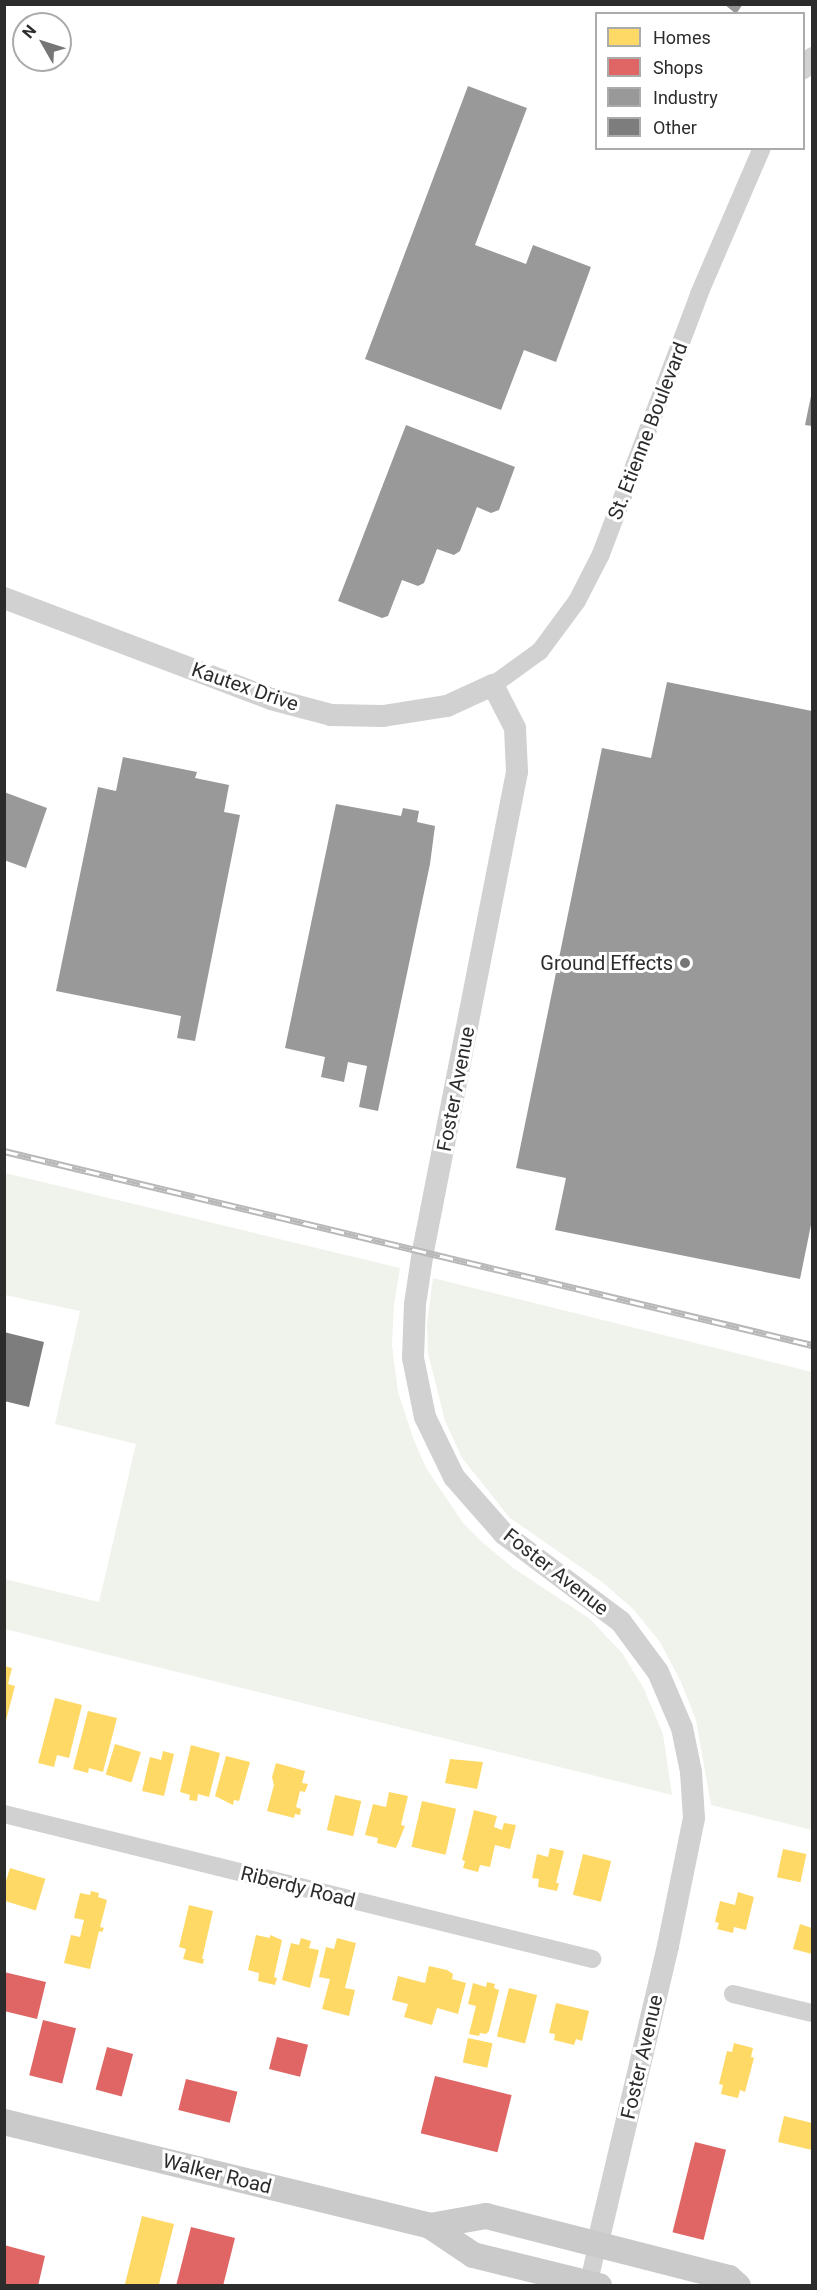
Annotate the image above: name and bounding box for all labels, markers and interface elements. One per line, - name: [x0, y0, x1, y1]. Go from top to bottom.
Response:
- north arrow: [12, 12, 72, 72]
- legend: [595, 12, 805, 150]
- text: N: [18, 21, 40, 42]
- text: Homes: [653, 27, 711, 48]
- text: Shops: [653, 57, 703, 78]
- text: Industry: [653, 87, 718, 108]
- text: Other: [653, 117, 697, 138]
- street label: St. Etienne Boulevard: [603, 339, 693, 523]
- street label: Kautex Drive: [188, 658, 302, 716]
- place label: Ground Effects: [540, 951, 673, 975]
- marker: Ground Effects: [678, 956, 692, 970]
- street label: Foster Avenue: [432, 1024, 480, 1154]
- street label: Foster Avenue: [499, 1523, 613, 1621]
- street label: Riberdy Road: [238, 1861, 358, 1913]
- street label: Foster Avenue: [616, 1992, 668, 2122]
- street label: Walker Road: [160, 2149, 274, 2199]

